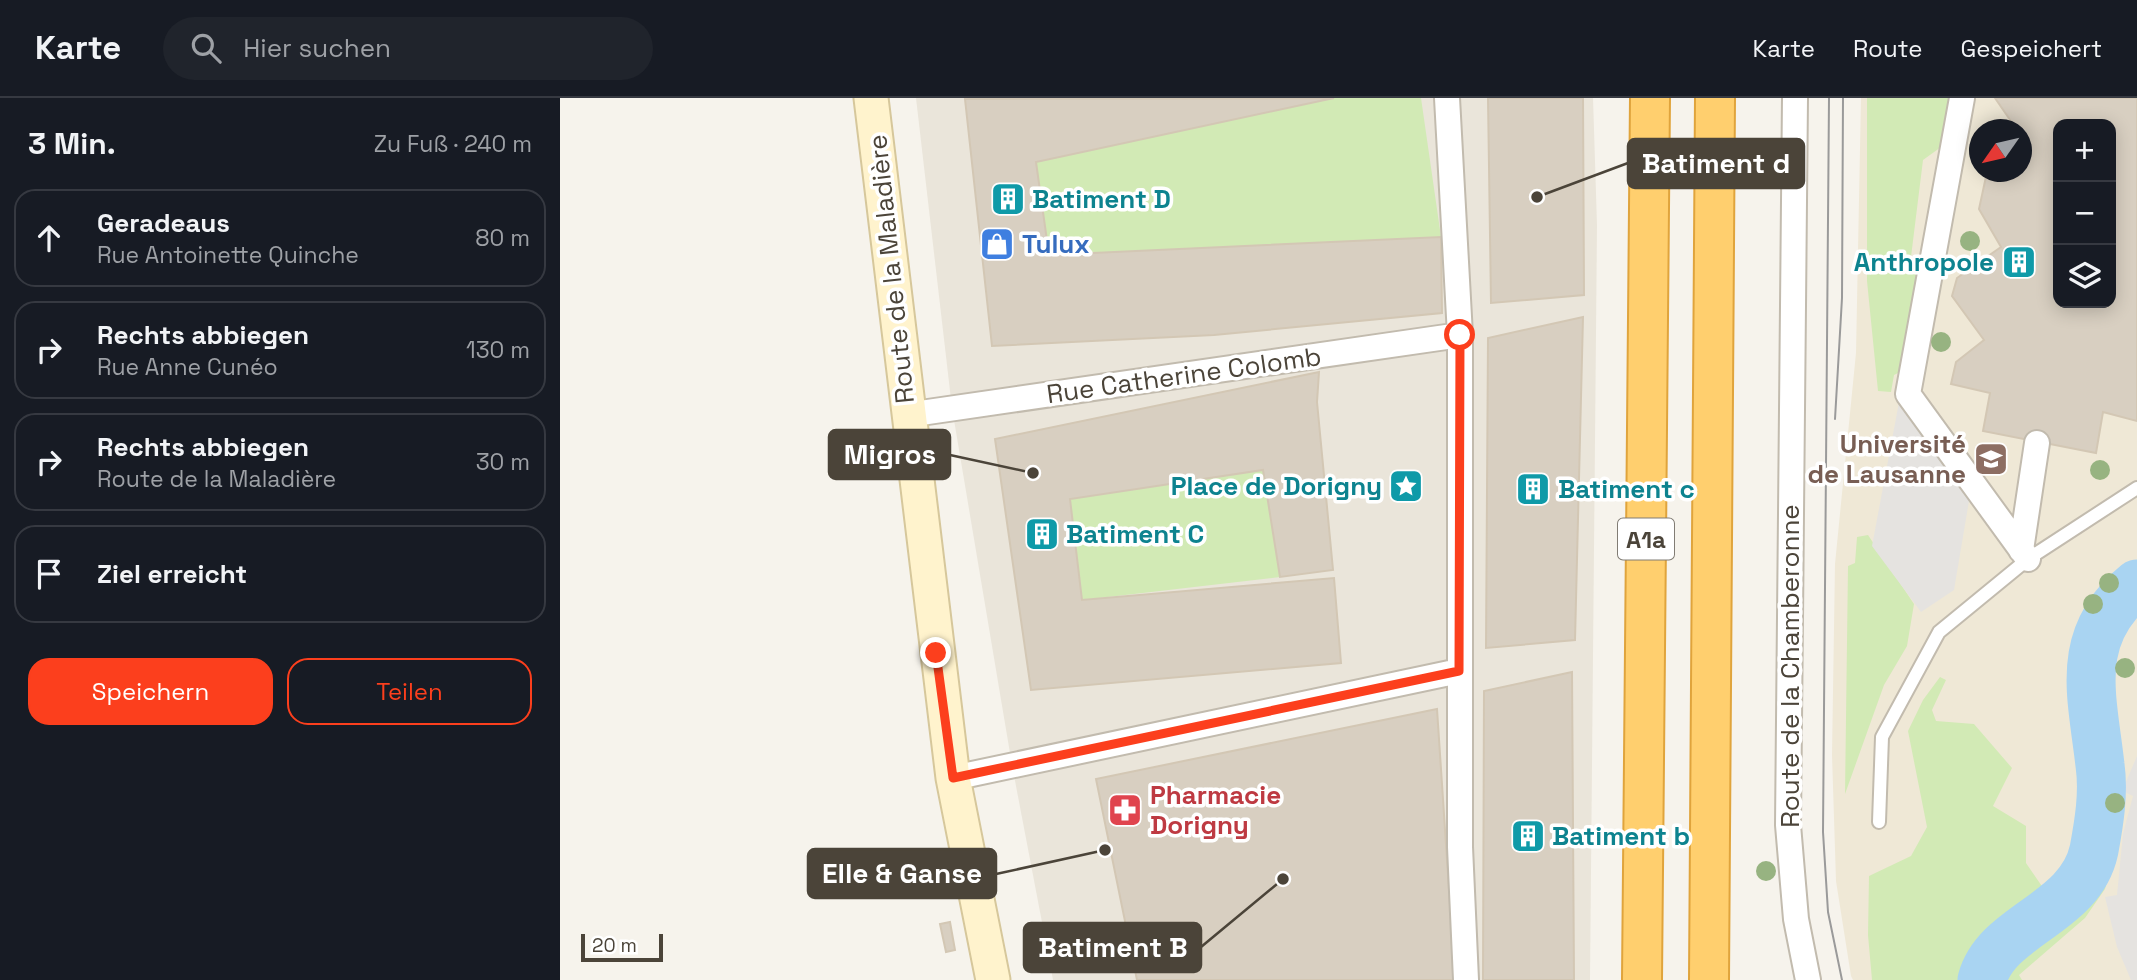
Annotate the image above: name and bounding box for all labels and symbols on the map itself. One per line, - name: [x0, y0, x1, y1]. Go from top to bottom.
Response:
- north arrow: [1969, 119, 2032, 182]
- street label: Route de la Maladière: [860, 133, 922, 405]
- callout: Batiment d: [1628, 139, 1804, 188]
- text: Batiment d: [1642, 145, 1790, 181]
- building icon: Batiment D: [989, 180, 1027, 218]
- place label: Batiment D: [1032, 182, 1171, 216]
- shop icon: Tulux: [978, 225, 1016, 263]
- place label: Tulux: [1022, 227, 1090, 261]
- building icon: Anthropole: [2000, 243, 2038, 281]
- place label: Anthropole: [1854, 245, 1994, 279]
- route start: [1444, 319, 1475, 350]
- street label: Rue Catherine Colomb: [1044, 339, 1324, 411]
- place label: Université de Lausanne: [1807, 427, 1966, 491]
- callout: Migros: [829, 430, 950, 479]
- text: Migros: [844, 436, 936, 472]
- school or university icon: Université de Lausanne: [1972, 440, 2010, 478]
- place icon: Place de Dorigny: [1387, 467, 1425, 505]
- place label: Place de Dorigny: [1171, 469, 1382, 503]
- building icon: Batiment c: [1514, 470, 1552, 508]
- place label: Batiment c: [1558, 472, 1695, 506]
- street label: Route de la Chamberonne: [1773, 504, 1807, 828]
- building icon: Batiment C: [1023, 515, 1061, 553]
- place label: Batiment C: [1066, 517, 1204, 551]
- road number: A1a: [1618, 518, 1674, 560]
- route end: [920, 637, 951, 668]
- place label: Pharmacie Dorigny: [1150, 778, 1281, 842]
- pharmacy icon: Pharmacie Dorigny: [1106, 791, 1144, 829]
- building icon: Batiment b: [1509, 817, 1547, 855]
- place label: Batiment b: [1552, 819, 1690, 853]
- callout: Elle & Ganse: [808, 849, 996, 898]
- text: Elle & Ganse: [822, 855, 982, 891]
- callout: Batiment B: [1024, 923, 1201, 972]
- text: Batiment B: [1038, 929, 1188, 965]
- scale bar: [581, 931, 663, 963]

